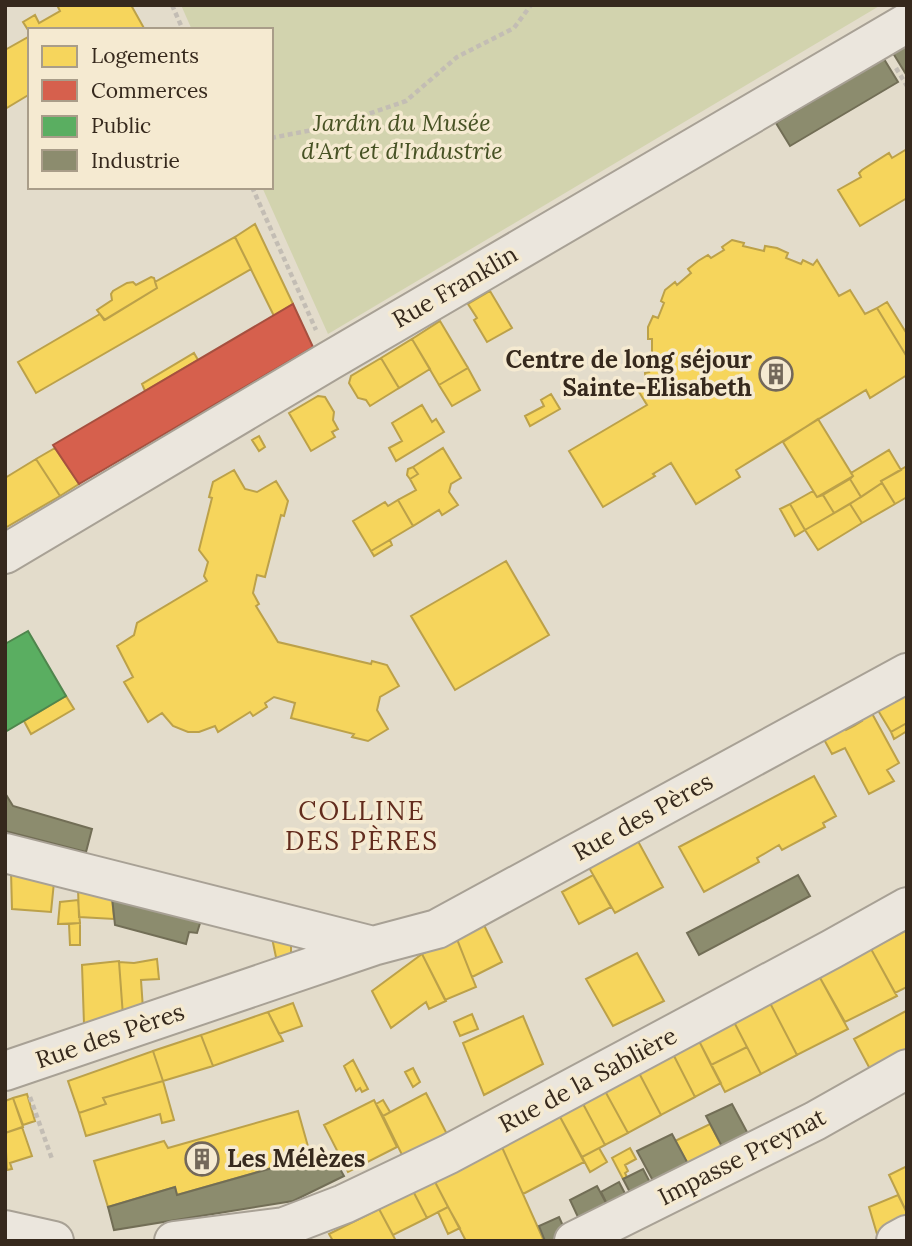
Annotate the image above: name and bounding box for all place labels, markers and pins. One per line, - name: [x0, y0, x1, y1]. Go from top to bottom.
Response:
- place label: Centre de long séjour Sainte-Elisabeth: [506, 344, 752, 403]
- building icon: Centre de long séjour Sainte-Elisabeth: [757, 355, 795, 393]
- building icon: Les Mélèzes: [183, 1140, 221, 1178]
- place label: Les Mélèzes: [227, 1143, 365, 1174]

